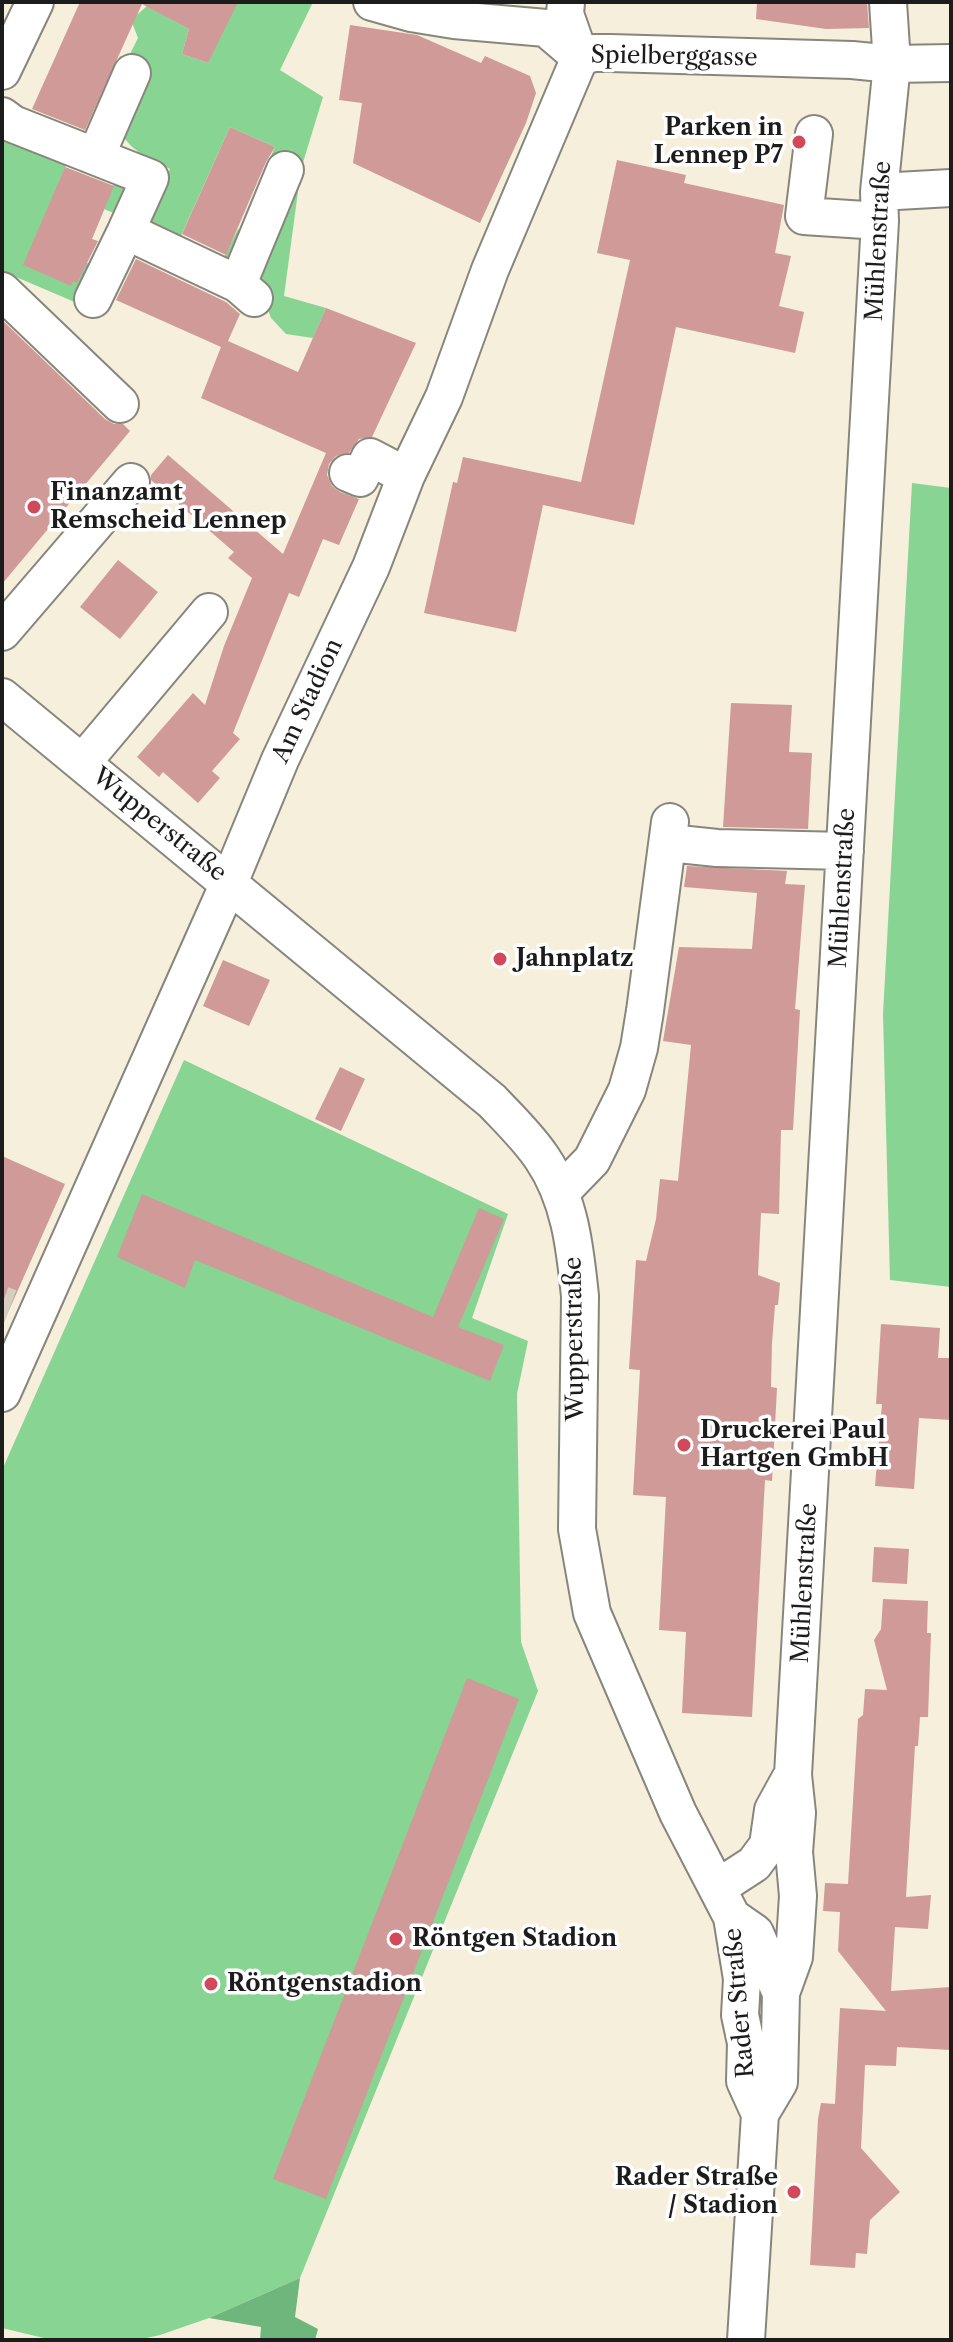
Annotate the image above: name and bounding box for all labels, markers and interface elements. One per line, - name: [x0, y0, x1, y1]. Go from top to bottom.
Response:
- street label: Spielberggasse: [590, 41, 758, 73]
- place label: Parken in Lennep P7: [654, 114, 783, 170]
- marker: Parken in Lennep P7: [790, 133, 808, 151]
- street label: Mühlenstraße: [860, 160, 898, 322]
- place label: Finanzamt Remscheid Lennep: [50, 479, 287, 535]
- marker: Finanzamt Remscheid Lennep: [25, 498, 43, 516]
- street label: Am Stadion: [267, 634, 349, 768]
- street label: Wupperstraße: [86, 762, 232, 888]
- street label: Mühlenstraße: [824, 807, 862, 969]
- place label: Jahnplatz: [516, 945, 634, 973]
- marker: Jahnplatz: [491, 950, 509, 968]
- street label: Wupperstraße: [559, 1257, 591, 1421]
- place label: Druckerei Paul Hartgen GmbH: [700, 1417, 889, 1473]
- marker: Druckerei Paul Hartgen GmbH: [675, 1436, 693, 1454]
- street label: Mühlenstraße: [786, 1502, 824, 1664]
- place label: Röntgen Stadion: [412, 1925, 617, 1953]
- street label: Rader Straße: [719, 1927, 761, 2079]
- marker: Röntgen Stadion: [387, 1930, 405, 1948]
- place label: Röntgenstadion: [227, 1970, 422, 1998]
- marker: Röntgenstadion: [202, 1975, 220, 1993]
- place label: Rader Straße / Stadion: [615, 2164, 778, 2220]
- marker: Rader Straße / Stadion: [785, 2183, 803, 2201]

